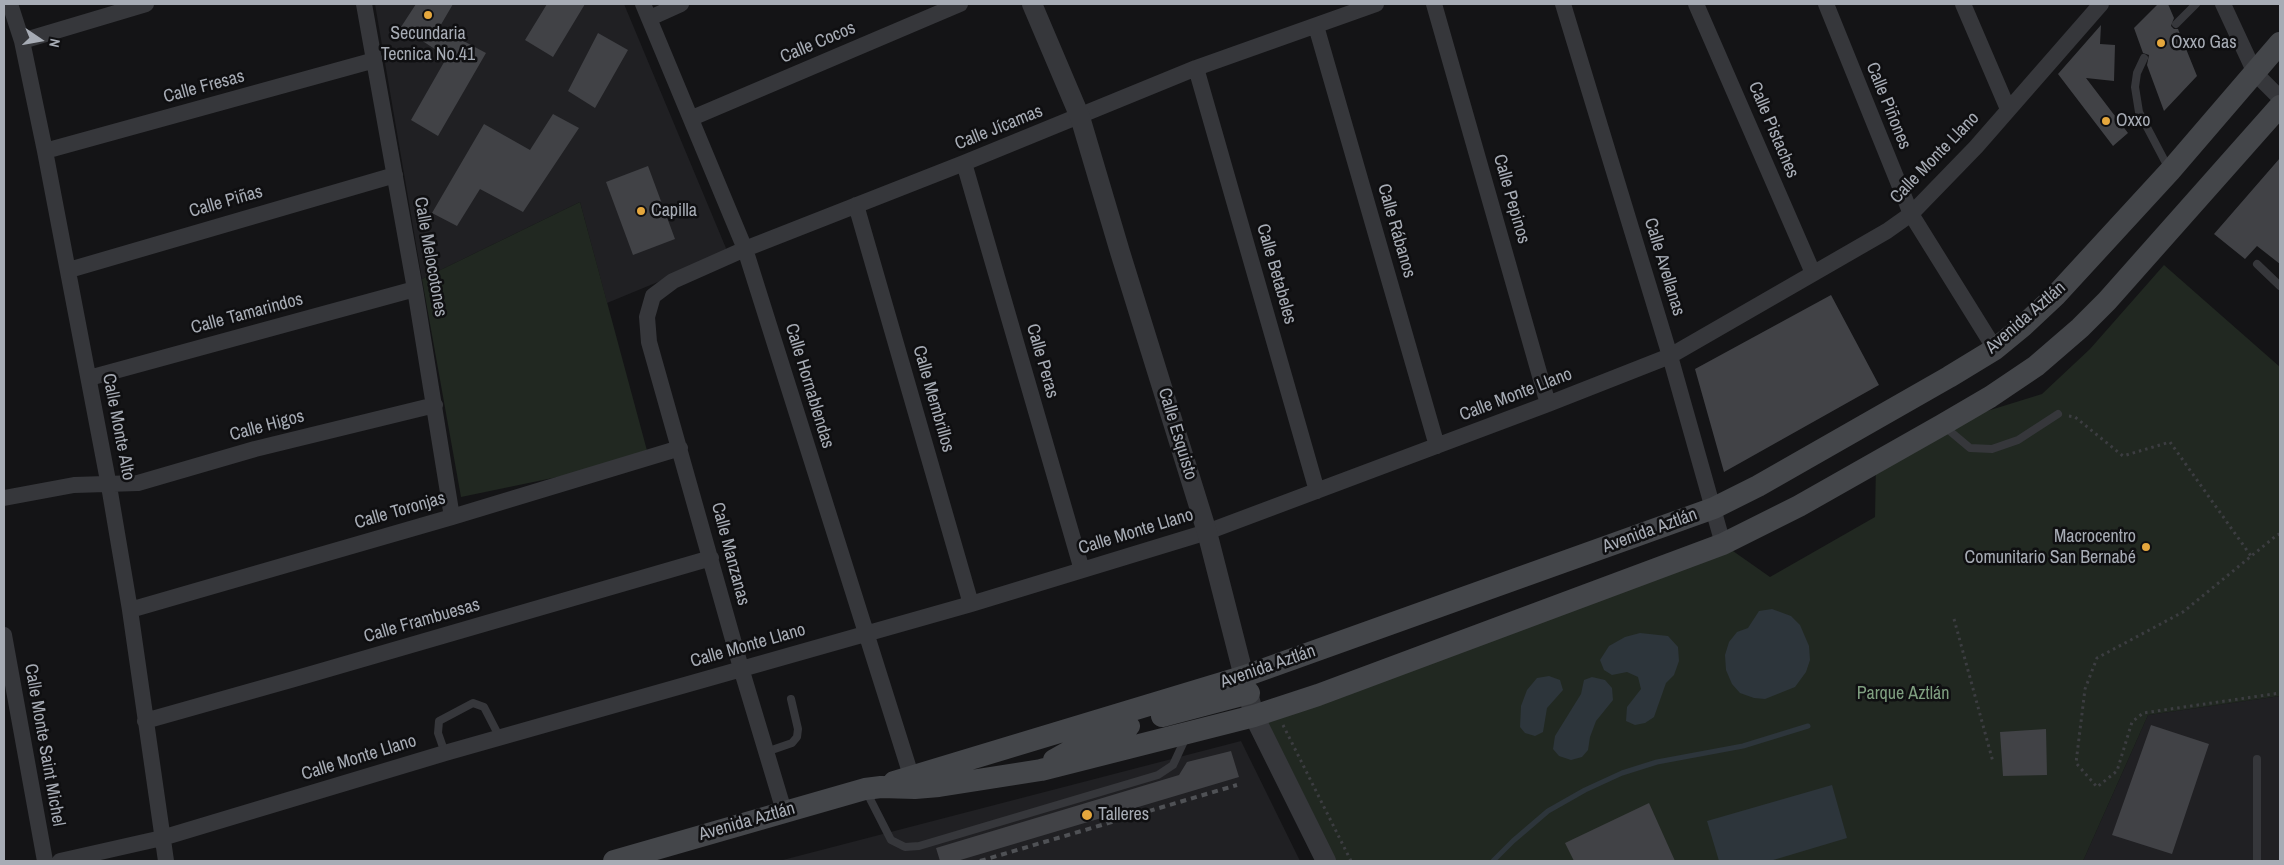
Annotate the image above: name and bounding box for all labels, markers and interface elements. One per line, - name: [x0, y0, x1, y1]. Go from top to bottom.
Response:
- marker: Secundaria Tecnica No.41: [422, 9, 434, 21]
- north arrow: [15, 15, 65, 65]
- street label: Calle Cocos: [777, 18, 859, 68]
- place label: Secundaria Tecnica No.41: [381, 23, 475, 66]
- place label: Oxxo Gas: [2171, 32, 2237, 54]
- text: N: [45, 37, 64, 49]
- marker: Oxxo Gas: [2155, 37, 2167, 49]
- street label: Calle Piñones: [1861, 59, 1915, 153]
- street label: Calle Fresas: [161, 66, 247, 108]
- street label: Calle Pistaches: [1743, 79, 1803, 181]
- street label: Calle Jícamas: [952, 101, 1046, 155]
- street label: Calle Monte Llano: [1886, 108, 1984, 208]
- place label: Oxxo: [2116, 110, 2150, 132]
- marker: Oxxo: [2100, 115, 2112, 127]
- street label: Calle Pepinos: [1488, 152, 1534, 246]
- street label: Calle Piñas: [187, 181, 265, 223]
- street label: Calle Rábanos: [1372, 181, 1420, 281]
- street label: Calle Melocotones: [409, 195, 451, 319]
- place label: Capilla: [651, 200, 697, 222]
- marker: Capilla: [635, 205, 647, 217]
- street label: Calle Avellanas: [1639, 215, 1689, 319]
- street label: Calle Betabeles: [1251, 221, 1301, 327]
- street label: Avenida Aztlán: [1982, 277, 2070, 359]
- street label: Calle Tamarindos: [189, 289, 305, 339]
- street label: Calle Hornablendas: [780, 321, 838, 451]
- street label: Calle Peras: [1021, 321, 1063, 401]
- street label: Calle Membrillos: [907, 343, 959, 455]
- street label: Calle Monte Llano: [1457, 364, 1575, 426]
- street label: Calle Monte Alto: [97, 372, 139, 482]
- street label: Calle Esquisto: [1153, 385, 1201, 483]
- street label: Calle Higos: [227, 406, 307, 446]
- street label: Calle Toronjas: [352, 488, 448, 534]
- street label: Calle Manzanas: [706, 500, 754, 608]
- street label: Calle Monte Llano: [1076, 504, 1196, 560]
- street label: Avenida Aztlán: [1600, 504, 1700, 558]
- place label: Macrocentro Comunitario San Bernabé: [1965, 526, 2136, 568]
- marker: Macrocentro Comunitario San Bernabé: [2140, 541, 2152, 553]
- street label: Calle Frambuesas: [361, 594, 483, 648]
- street label: Calle Monte Llano: [688, 619, 808, 673]
- street label: Avenida Aztlán: [1218, 641, 1318, 693]
- street label: Calle Monte Saint Michel: [19, 662, 69, 828]
- park label: Parque Aztlán: [1857, 683, 1949, 705]
- street label: Calle Monte Llano: [299, 730, 419, 786]
- street label: Avenida Aztlán: [696, 798, 798, 846]
- place label: Talleres: [1098, 804, 1149, 826]
- marker: Talleres: [1080, 808, 1094, 822]

